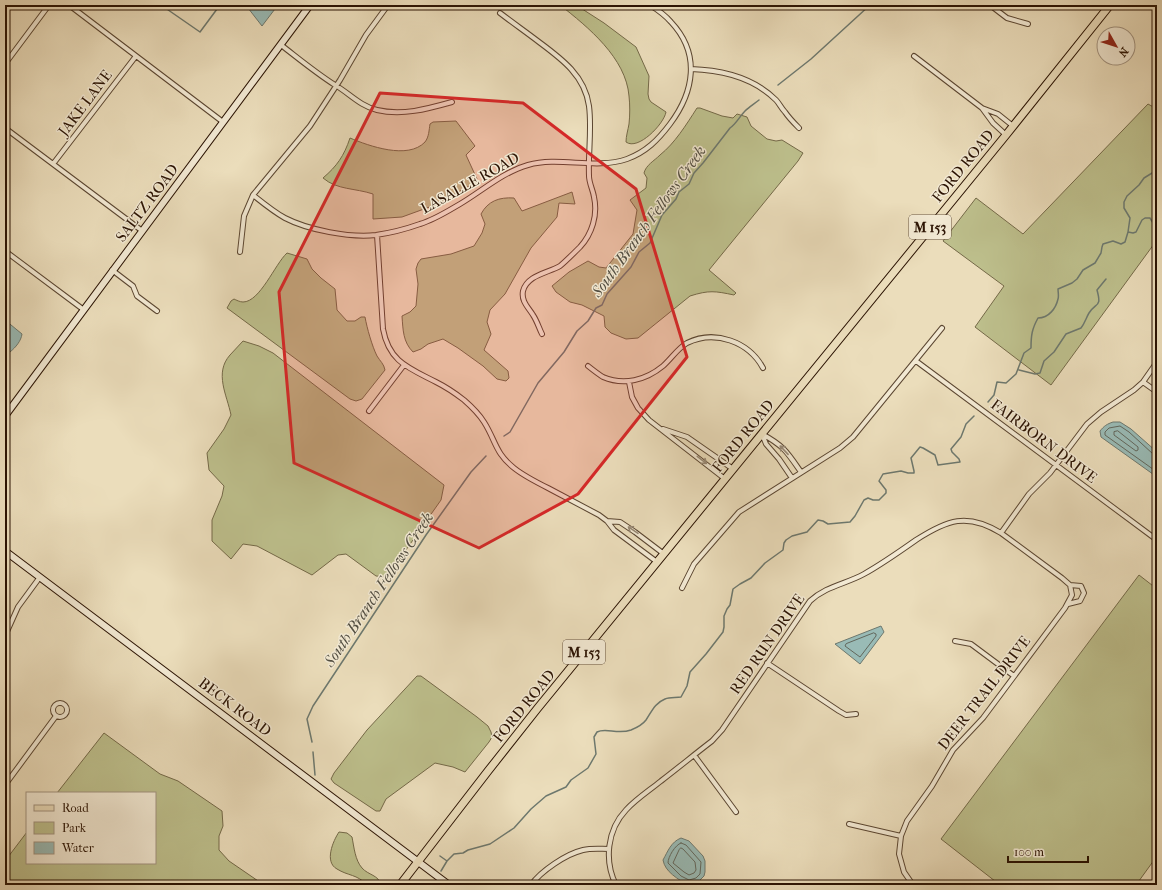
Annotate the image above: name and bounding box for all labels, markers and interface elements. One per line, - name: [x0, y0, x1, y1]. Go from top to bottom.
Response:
- north arrow: [1096, 26, 1136, 66]
- text: N: [1115, 45, 1131, 60]
- street label: JAKE LANE: [54, 66, 116, 140]
- street label: FORD ROAD: [928, 126, 998, 206]
- water label: South Branch Fellows Creek: [586, 142, 710, 302]
- street label: LASALLE ROAD: [417, 148, 523, 218]
- street label: SALTZ ROAD: [112, 161, 182, 245]
- road number: M 153: [909, 215, 951, 239]
- street label: FAIRBORN DRIVE: [987, 395, 1101, 487]
- street label: FORD ROAD: [708, 396, 778, 476]
- one-way arrow: [780, 445, 789, 455]
- one-way arrow: [696, 456, 707, 464]
- water label: South Branch Fellows Creek: [319, 508, 437, 671]
- one-way arrow: [627, 526, 639, 534]
- street label: RED RUN DRIVE: [726, 590, 808, 698]
- street label: DEER TRAIL DRIVE: [934, 633, 1034, 753]
- road number: M 153: [563, 640, 605, 664]
- street label: FORD ROAD: [489, 666, 559, 746]
- street label: BECK ROAD: [195, 674, 275, 740]
- legend: [26, 792, 156, 864]
- text: Road: [62, 801, 89, 815]
- text: Park: [62, 821, 87, 835]
- scale bar: [1008, 838, 1088, 864]
- text: Water: [61, 841, 95, 855]
- text: 100 m: [1014, 845, 1044, 859]

